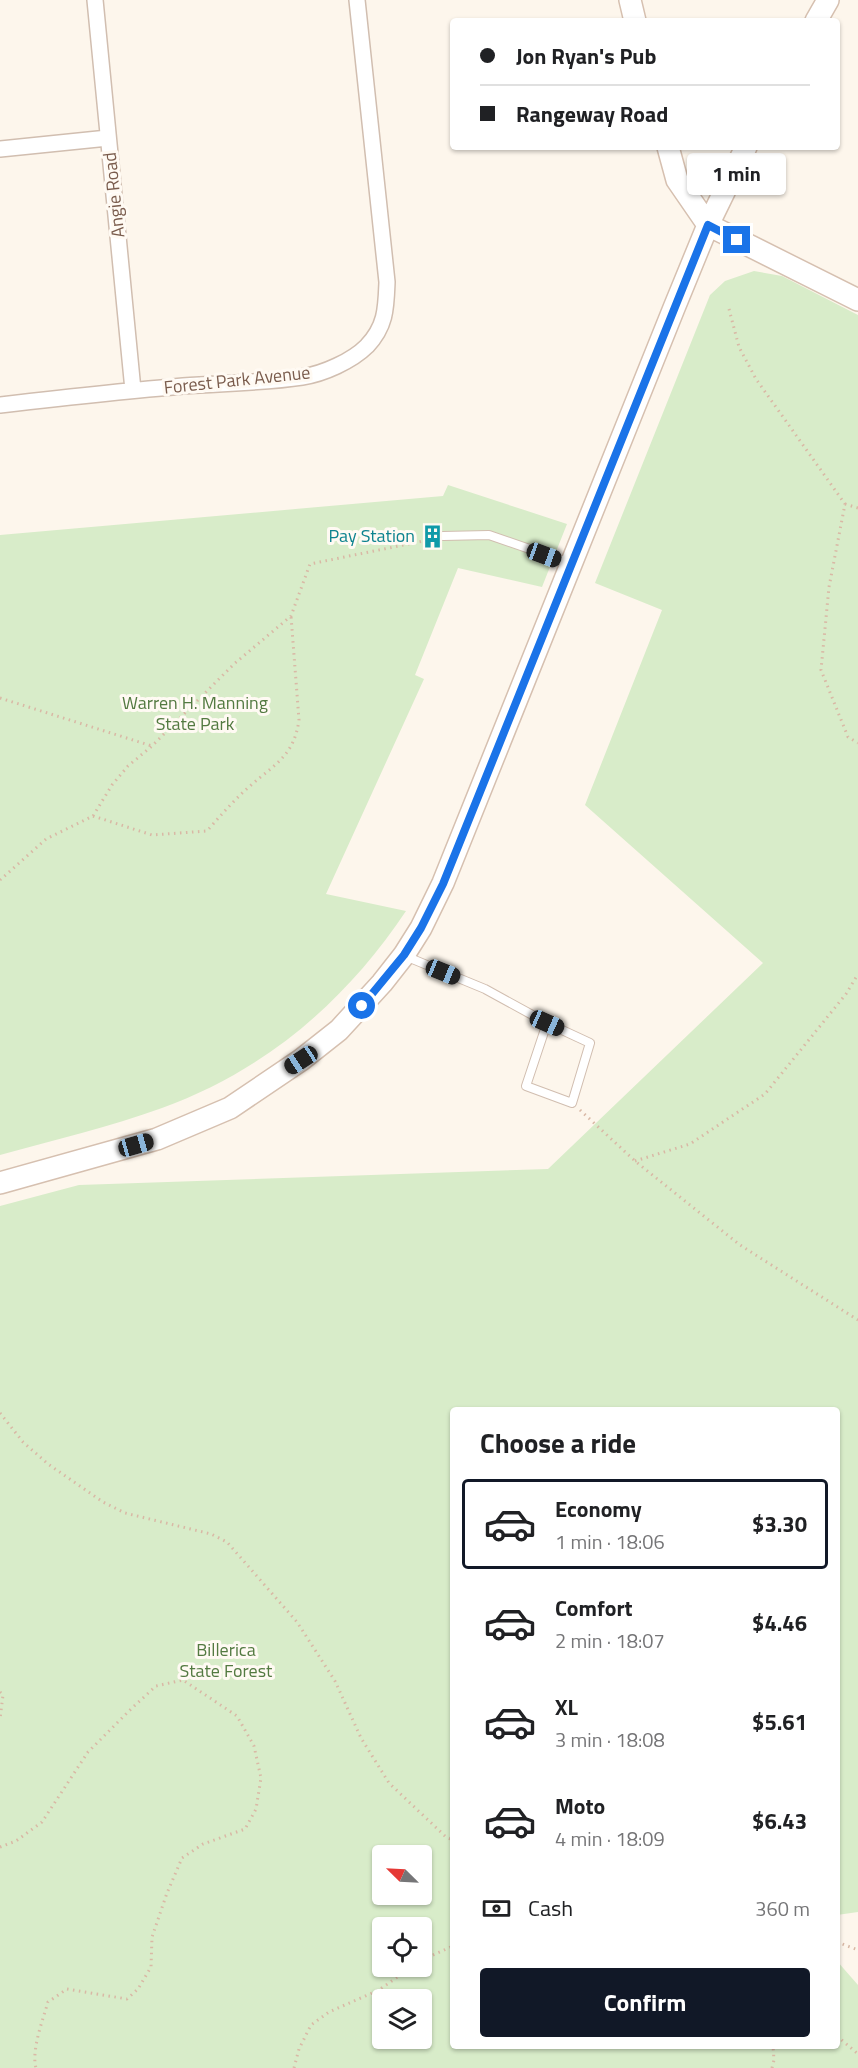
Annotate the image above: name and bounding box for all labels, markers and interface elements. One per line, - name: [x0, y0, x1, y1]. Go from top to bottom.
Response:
- text: Jon Ryan's Pub: [516, 39, 656, 73]
- text: Rangeway Road: [516, 97, 668, 131]
- street label: Angie Road: [96, 151, 131, 239]
- callout: 1 min: [688, 153, 786, 195]
- text: 1 min: [712, 158, 761, 189]
- route end: [723, 226, 750, 253]
- street label: Forest Park Avenue: [162, 358, 312, 401]
- place label: Pay Station: [328, 522, 415, 549]
- building icon: Pay Station: [420, 523, 446, 549]
- car: [524, 540, 564, 570]
- park label: Warren H. Manning State Park: [122, 689, 268, 737]
- car: [423, 957, 463, 987]
- route start: [348, 992, 375, 1019]
- car: [527, 1007, 567, 1039]
- car: [281, 1043, 321, 1077]
- car: [116, 1131, 156, 1159]
- text: Choose a ride: [480, 1422, 636, 1463]
- text: Economy: [555, 1492, 642, 1526]
- icon: car: [483, 1497, 537, 1551]
- text: $3.30: [752, 1507, 807, 1541]
- text: 1 min · 18:06: [555, 1526, 665, 1557]
- text: Comfort: [555, 1591, 633, 1625]
- icon: car: [483, 1596, 537, 1650]
- text: $4.46: [752, 1606, 807, 1640]
- text: 2 min · 18:07: [555, 1625, 665, 1656]
- park label: Billerica State Forest: [180, 1636, 273, 1684]
- text: XL: [555, 1690, 578, 1724]
- icon: car: [483, 1695, 537, 1749]
- text: $5.61: [752, 1705, 807, 1739]
- text: 3 min · 18:08: [555, 1724, 665, 1755]
- text: Moto: [555, 1789, 605, 1823]
- icon: car: [483, 1794, 537, 1848]
- text: $6.43: [752, 1804, 807, 1838]
- text: 4 min · 18:09: [555, 1823, 665, 1854]
- north arrow: [372, 1845, 432, 1905]
- map controls: [372, 1845, 432, 2049]
- text: Cash: [528, 1891, 573, 1925]
- icon: cash: [480, 1892, 513, 1925]
- text: 360 m: [755, 1893, 810, 1924]
- button: locate: [372, 1917, 432, 1977]
- button: Confirm: [480, 1968, 810, 2037]
- button: layers: [372, 1989, 432, 2049]

